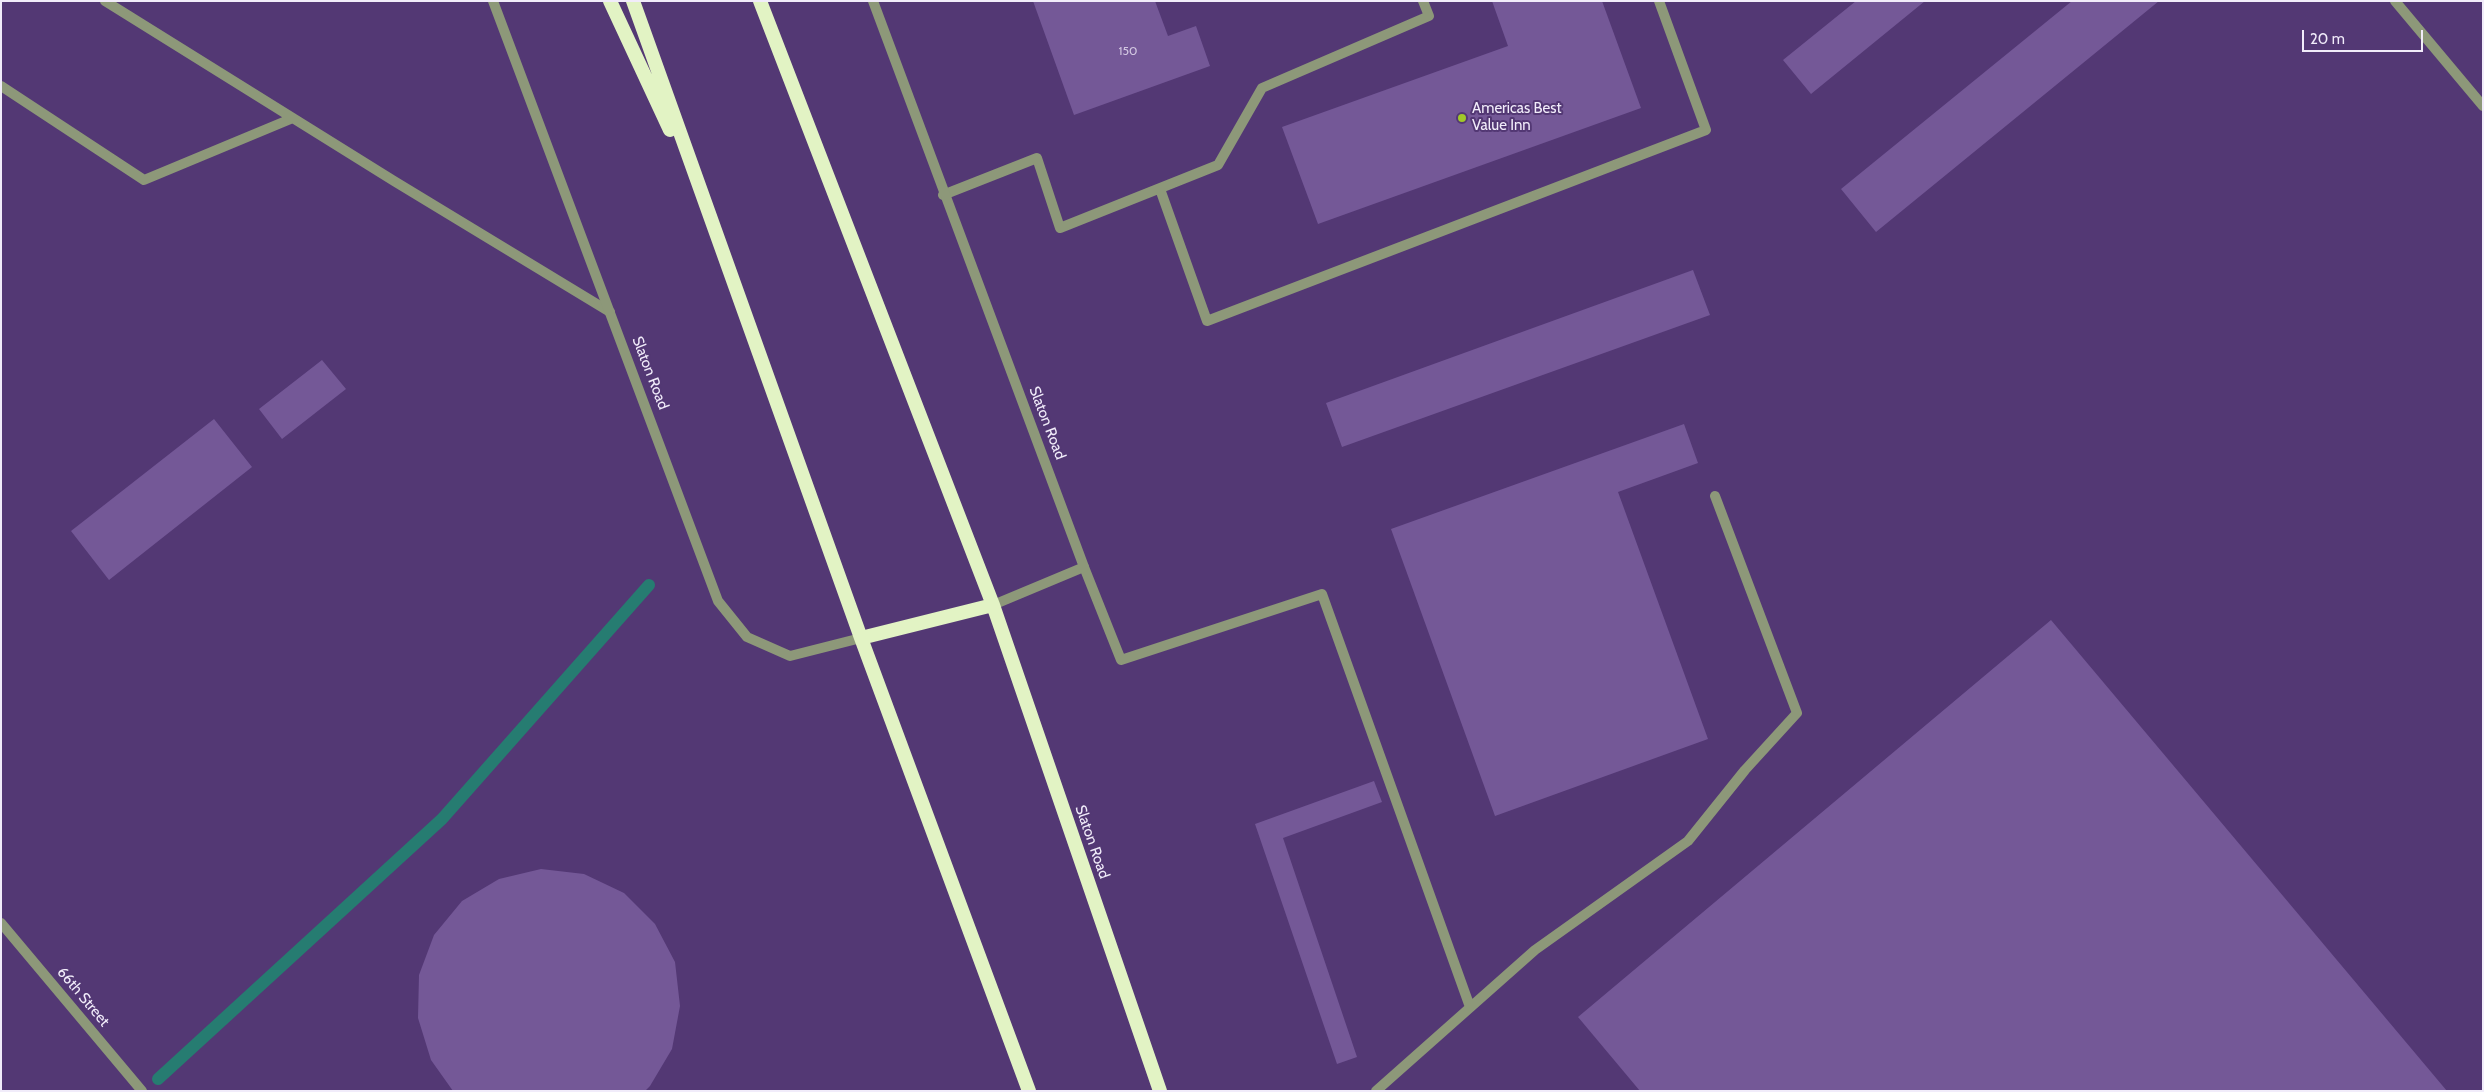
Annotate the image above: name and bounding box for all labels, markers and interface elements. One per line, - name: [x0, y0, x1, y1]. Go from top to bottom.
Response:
- scale bar: [2304, 20, 2425, 52]
- text: 20 m: [2310, 30, 2345, 48]
- house number: 150: [1119, 44, 1137, 58]
- place label: Americas Best Value Inn: [1472, 100, 1561, 135]
- marker: Americas Best Value Inn: [1456, 112, 1468, 124]
- street label: Slaton Road: [628, 334, 672, 412]
- street label: Slaton Road: [1025, 384, 1069, 462]
- street label: Slaton Road: [1071, 803, 1113, 881]
- street label: 66th Street: [53, 964, 113, 1030]

